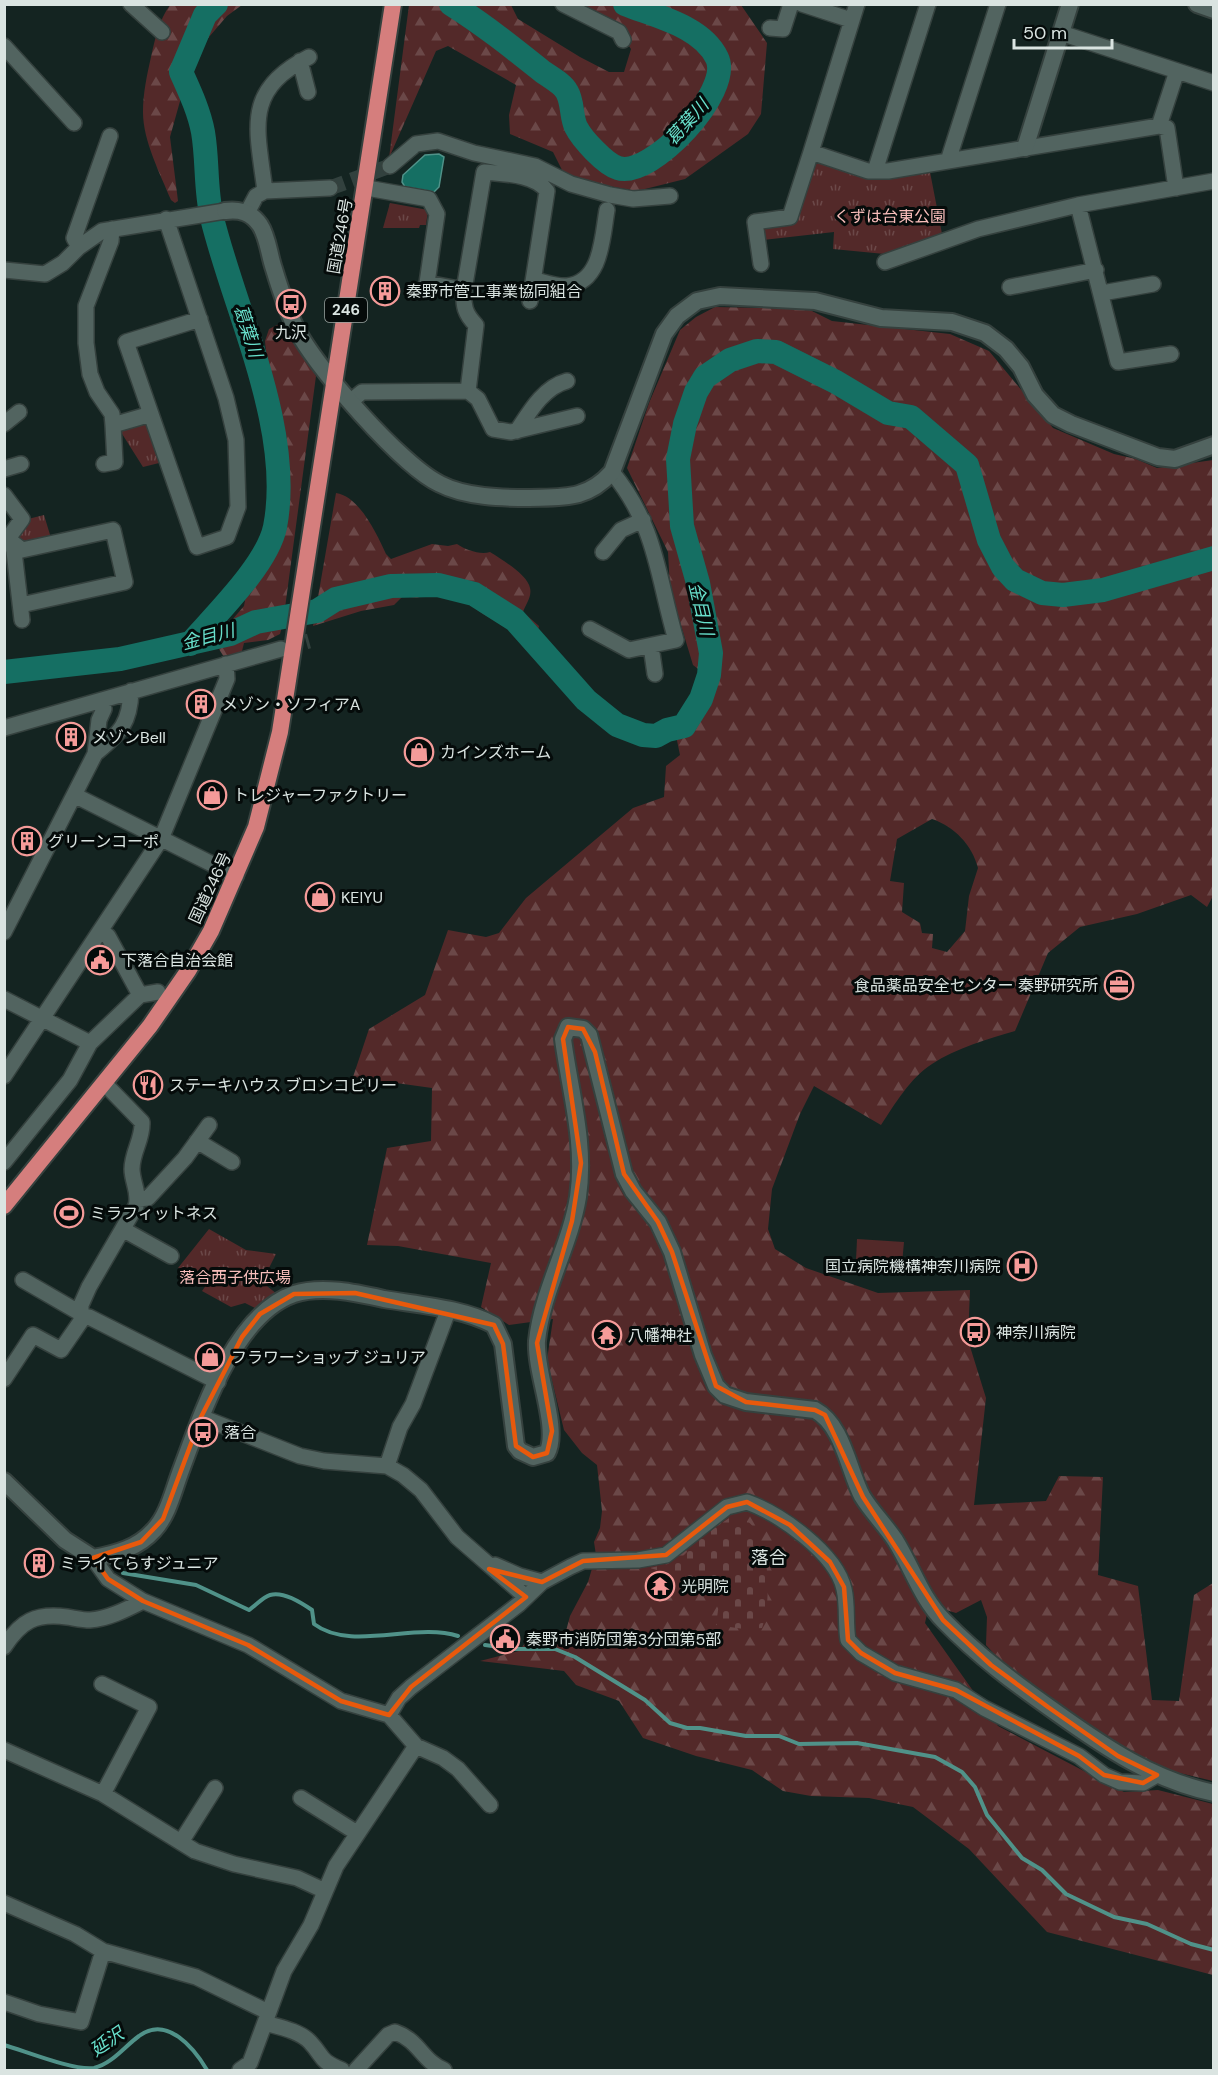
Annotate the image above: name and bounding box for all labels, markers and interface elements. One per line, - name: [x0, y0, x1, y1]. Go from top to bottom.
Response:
- scale bar: [1014, 12, 1112, 50]
- text: 50 m: [1023, 21, 1067, 45]
- water label: 葛葉川: [660, 92, 715, 150]
- street label: 国道246号: [323, 196, 357, 276]
- park label: くずは台東公園: [834, 206, 946, 227]
- building icon: 秦野市管工事業協同組合: [369, 275, 401, 307]
- place label: 秦野市管工事業協同組合: [406, 281, 582, 302]
- bus stop icon: 九沢: [275, 288, 307, 320]
- road number: 246: [325, 298, 367, 322]
- water label: 葛葉川: [228, 302, 268, 362]
- place label: 九沢: [275, 322, 307, 343]
- water label: 金目川: [683, 580, 719, 640]
- water label: 金目川: [179, 618, 239, 656]
- building icon: メゾン・ソフィアA: [185, 688, 217, 720]
- place label: メゾン・ソフィアA: [222, 694, 361, 715]
- building icon: メゾンBell: [55, 721, 87, 753]
- place label: メゾンBell: [92, 727, 166, 748]
- shop icon: カインズホーム: [403, 736, 435, 768]
- place label: カインズホーム: [440, 742, 551, 763]
- shop icon: トレジャーファクトリー: [196, 779, 228, 811]
- place label: トレジャーファクトリー: [233, 785, 407, 806]
- building icon: グリーンコーポ: [11, 825, 43, 857]
- place label: グリーンコーポ: [48, 831, 159, 852]
- street label: 国道246号: [184, 849, 236, 927]
- shop icon: KEIYU: [304, 881, 336, 913]
- place label: KEIYU: [341, 887, 383, 908]
- public building icon: 下落合自治会館: [84, 944, 116, 976]
- place label: 下落合自治会館: [121, 950, 233, 971]
- office icon: 食品薬品安全センター 秦野研究所: [1103, 969, 1135, 1001]
- place label: 食品薬品安全センター 秦野研究所: [854, 975, 1098, 996]
- restaurant icon: ステーキハウス ブロンコビリー: [132, 1069, 164, 1101]
- place label: ステーキハウス ブロンコビリー: [169, 1075, 397, 1096]
- sports icon: ミラフィットネス: [53, 1197, 85, 1229]
- place label: ミラフィットネス: [90, 1203, 218, 1224]
- hospital icon: 国立病院機構神奈川病院: [1006, 1250, 1038, 1282]
- place label: 国立病院機構神奈川病院: [825, 1256, 1001, 1277]
- park label: 落合西子供広場: [179, 1267, 291, 1288]
- bus stop icon: 神奈川病院: [959, 1316, 991, 1348]
- temple icon: 八幡神社: [591, 1319, 623, 1351]
- place label: 神奈川病院: [996, 1322, 1076, 1343]
- place label: 八幡神社: [628, 1325, 692, 1346]
- shop icon: フラワーショップ ジュリア: [194, 1341, 226, 1373]
- place label: フラワーショップ ジュリア: [231, 1347, 426, 1368]
- bus stop icon: 落合: [187, 1416, 219, 1448]
- place label: 落合: [224, 1422, 256, 1443]
- district label: 落合: [751, 1546, 787, 1570]
- building icon: ミライてらすジュニア: [23, 1547, 55, 1579]
- place label: ミライてらすジュニア: [60, 1553, 219, 1574]
- temple icon: 光明院: [644, 1570, 676, 1602]
- place label: 光明院: [681, 1576, 729, 1597]
- public building icon: 秦野市消防団第3分団第5部: [489, 1623, 521, 1655]
- place label: 秦野市消防団第3分団第5部: [526, 1629, 721, 1650]
- water label: 延沢: [85, 2021, 130, 2062]

